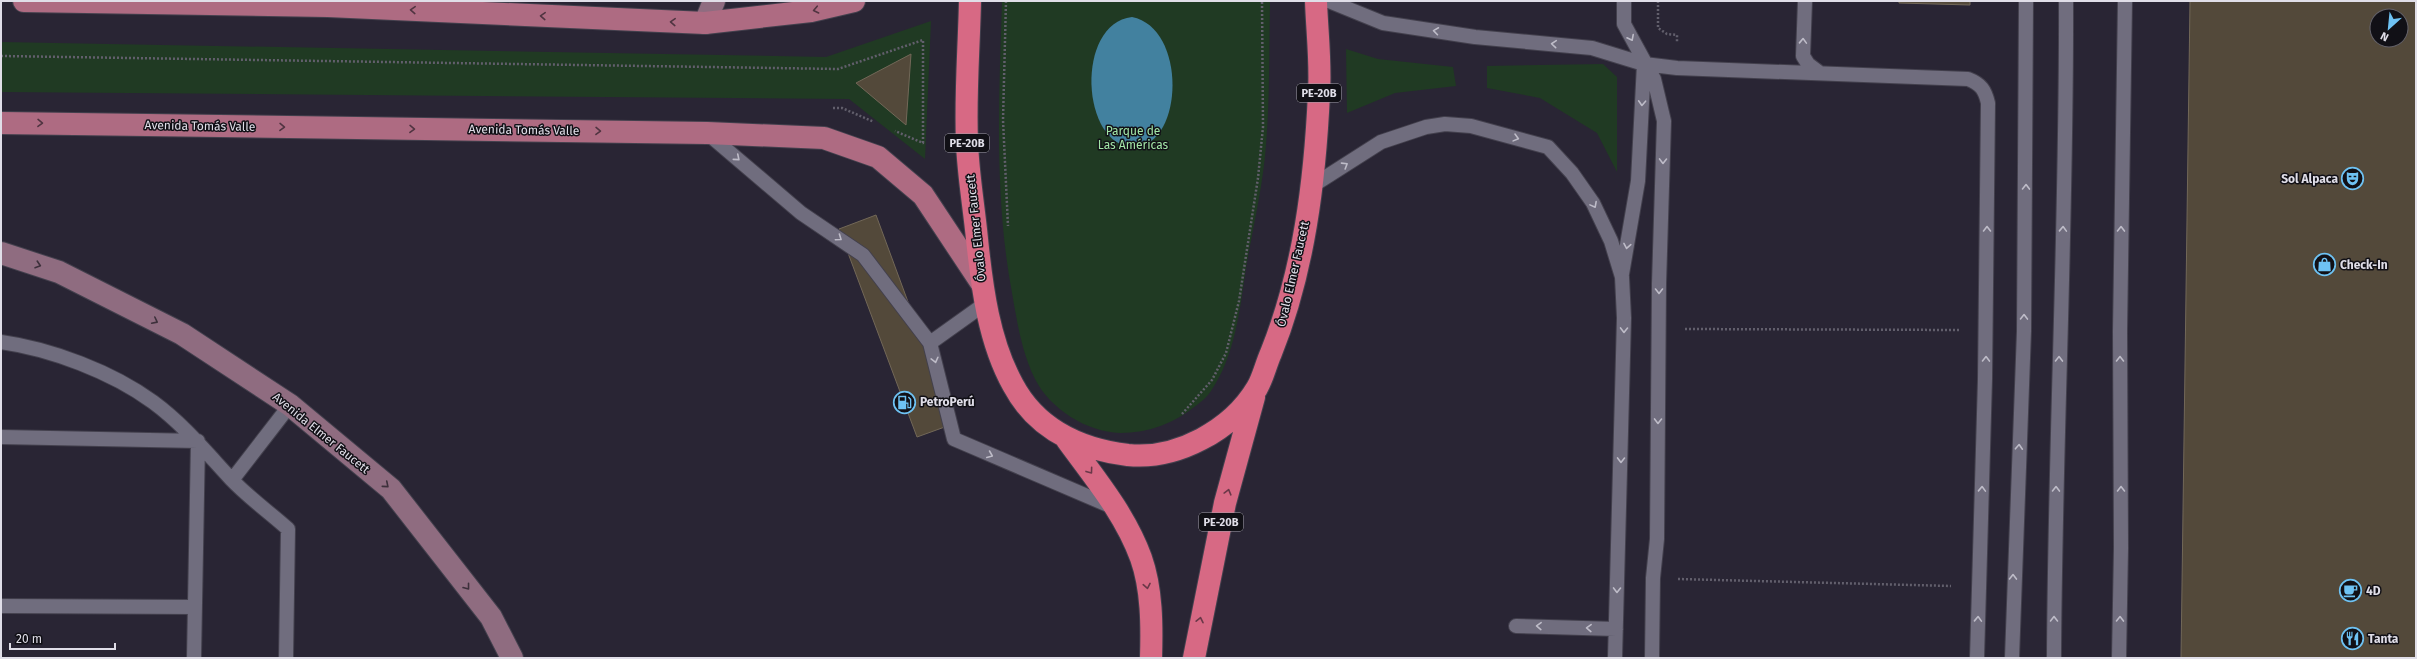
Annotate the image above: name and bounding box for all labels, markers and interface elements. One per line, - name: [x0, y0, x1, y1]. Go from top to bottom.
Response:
- one-way arrow: [813, 5, 819, 13]
- one-way arrow: [410, 6, 416, 14]
- north arrow: [2369, 8, 2409, 48]
- one-way arrow: [540, 11, 546, 20]
- one-way arrow: [670, 17, 676, 26]
- one-way arrow: [1433, 27, 1439, 36]
- text: N: [2378, 29, 2391, 44]
- one-way arrow: [1627, 34, 1634, 41]
- one-way arrow: [1799, 38, 1807, 44]
- one-way arrow: [1551, 40, 1557, 49]
- road number: PE-20B: [1297, 84, 1341, 102]
- one-way arrow: [1638, 100, 1647, 106]
- street label: Avenida Tomás Valle: [145, 118, 255, 134]
- one-way arrow: [37, 119, 43, 128]
- street label: Avenida Tomás Valle: [469, 122, 579, 138]
- one-way arrow: [279, 123, 285, 131]
- one-way arrow: [409, 124, 415, 133]
- park label: Parque de Las Américas: [1098, 124, 1169, 152]
- one-way arrow: [595, 127, 601, 135]
- one-way arrow: [1512, 133, 1519, 142]
- road number: PE-20B: [945, 134, 989, 152]
- one-way arrow: [732, 153, 739, 160]
- one-way arrow: [1659, 158, 1667, 164]
- one-way arrow: [1341, 163, 1348, 170]
- theatre icon: Sol Alpaca: [2340, 166, 2366, 192]
- place label: Sol Alpaca: [2281, 172, 2338, 186]
- street label: Óvalo Elmer Faucett: [962, 173, 989, 283]
- one-way arrow: [2022, 184, 2030, 190]
- one-way arrow: [1589, 201, 1597, 208]
- street label: Óvalo Elmer Faucett: [1273, 219, 1312, 328]
- one-way arrow: [1983, 226, 1991, 232]
- one-way arrow: [2059, 226, 2068, 232]
- one-way arrow: [2117, 226, 2125, 232]
- one-way arrow: [834, 233, 841, 240]
- one-way arrow: [1623, 243, 1632, 249]
- shop icon: Check-In: [2311, 252, 2337, 278]
- place label: Check-In: [2340, 258, 2388, 272]
- one-way arrow: [34, 260, 41, 269]
- one-way arrow: [1655, 288, 1663, 294]
- one-way arrow: [2020, 314, 2029, 320]
- one-way arrow: [151, 316, 159, 324]
- one-way arrow: [1620, 327, 1628, 333]
- one-way arrow: [1981, 356, 1990, 362]
- one-way arrow: [2055, 356, 2063, 362]
- one-way arrow: [2116, 356, 2124, 362]
- one-way arrow: [930, 357, 938, 363]
- fuel station icon: PetroPerú: [891, 389, 917, 415]
- street label: Avenida Elmer Faucett: [270, 390, 373, 477]
- place label: PetroPerú: [920, 395, 975, 409]
- one-way arrow: [1654, 418, 1662, 424]
- one-way arrow: [2015, 444, 2023, 450]
- one-way arrow: [986, 450, 993, 458]
- one-way arrow: [1617, 457, 1625, 463]
- one-way arrow: [1085, 467, 1093, 474]
- one-way arrow: [381, 481, 389, 488]
- one-way arrow: [1978, 486, 1986, 492]
- one-way arrow: [2052, 486, 2060, 492]
- one-way arrow: [2117, 486, 2125, 492]
- one-way arrow: [1223, 489, 1232, 496]
- road number: PE-20B: [1199, 513, 1243, 531]
- one-way arrow: [2009, 574, 2017, 580]
- cafe icon: 4D: [2337, 578, 2363, 604]
- one-way arrow: [462, 582, 469, 589]
- one-way arrow: [1142, 583, 1151, 589]
- place label: 4D: [2366, 584, 2381, 598]
- one-way arrow: [1613, 587, 1622, 593]
- one-way arrow: [1196, 616, 1204, 623]
- one-way arrow: [1973, 616, 1982, 622]
- one-way arrow: [2050, 616, 2058, 622]
- one-way arrow: [2116, 616, 2124, 622]
- one-way arrow: [1536, 622, 1542, 631]
- one-way arrow: [1586, 624, 1592, 632]
- scale bar: [10, 625, 115, 651]
- restaurant icon: Tanta: [2340, 626, 2366, 652]
- text: 20 m: [16, 632, 42, 646]
- place label: Tanta: [2368, 632, 2399, 646]

